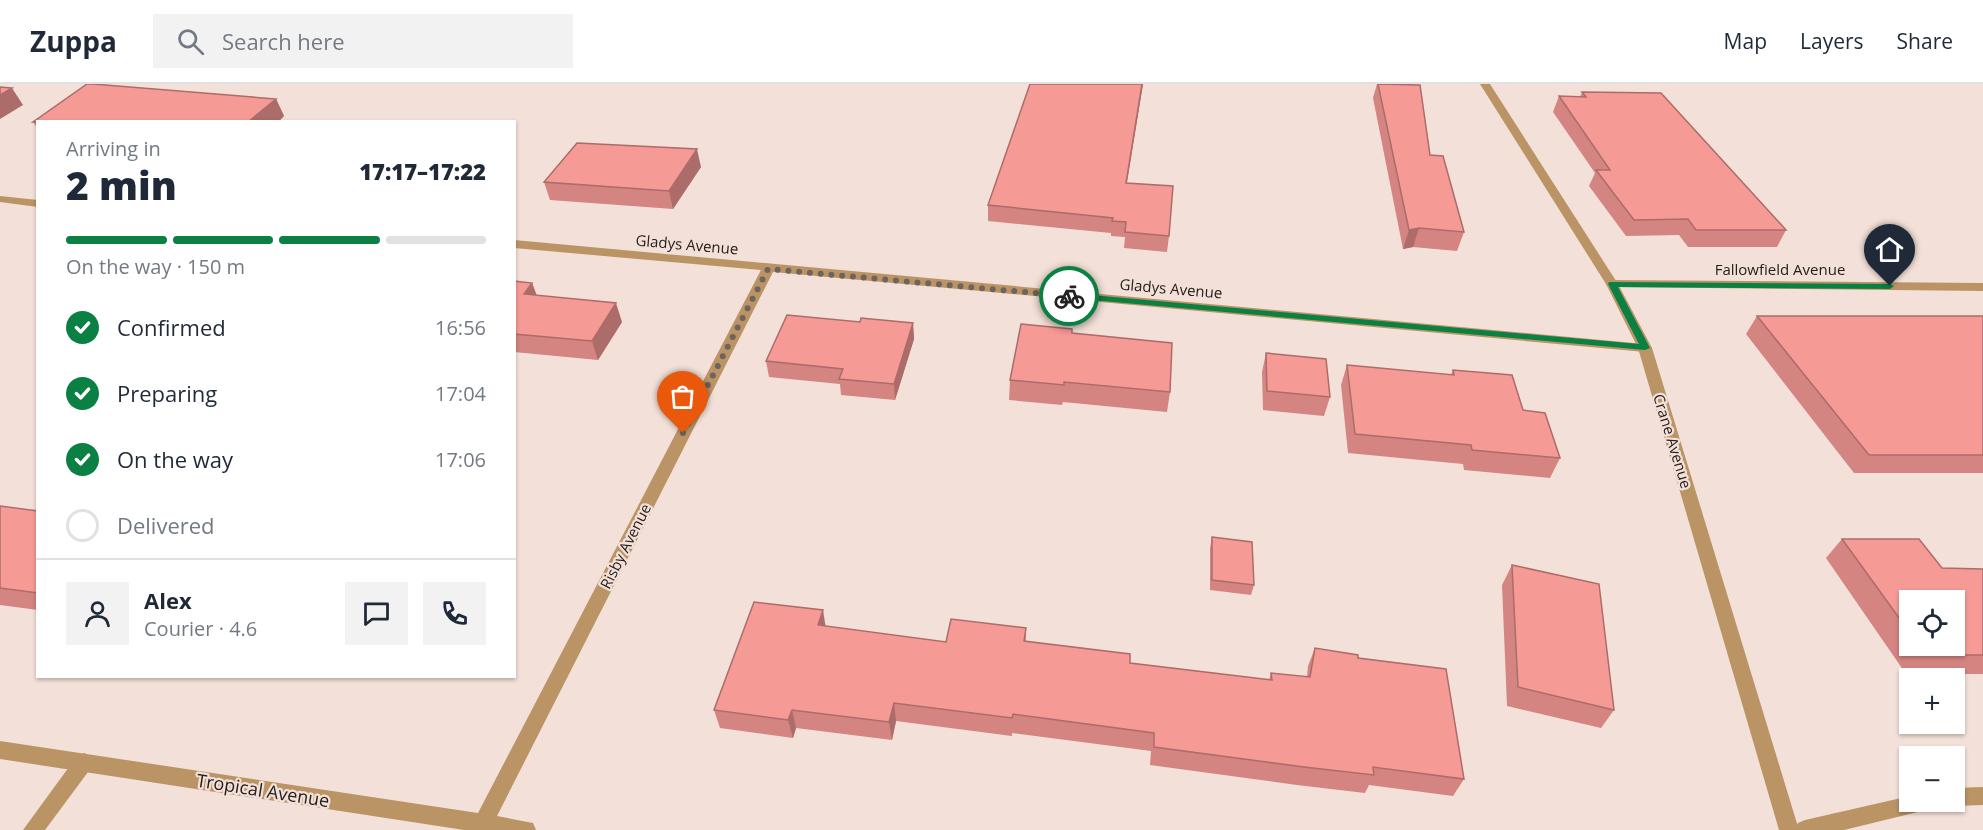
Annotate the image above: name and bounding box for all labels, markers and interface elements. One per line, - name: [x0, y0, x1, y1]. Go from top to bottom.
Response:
- search box: [153, 14, 573, 68]
- text: Zuppa: [30, 22, 117, 60]
- icon: search: [174, 25, 207, 58]
- text: Search here: [222, 26, 345, 56]
- text: Map: [1724, 27, 1767, 55]
- text: Layers: [1800, 27, 1864, 55]
- text: Share: [1897, 27, 1953, 55]
- text: Arriving in: [66, 135, 161, 162]
- text: 17:17–17:22: [359, 156, 486, 186]
- text: 2 min: [66, 158, 177, 211]
- pin: [1864, 224, 1915, 286]
- street label: Gladys Avenue: [635, 230, 739, 258]
- icon: home: [1873, 233, 1906, 266]
- text: On the way · 150 m: [66, 253, 245, 280]
- street label: Fallowfield Avenue: [1715, 259, 1845, 279]
- courier: [1039, 266, 1099, 326]
- street label: Gladys Avenue: [1119, 274, 1223, 302]
- icon: bike: [1053, 280, 1086, 313]
- icon: check: [66, 311, 99, 344]
- text: Confirmed: [117, 312, 226, 342]
- text: 16:56: [435, 314, 486, 341]
- pin: [657, 371, 708, 433]
- icon: check: [66, 377, 99, 410]
- text: Preparing: [117, 378, 217, 408]
- text: 17:04: [435, 380, 486, 407]
- icon: bag: [666, 380, 699, 413]
- street label: Crane Avenue: [1649, 391, 1697, 491]
- icon: check: [66, 443, 99, 476]
- text: On the way: [117, 444, 233, 474]
- text: 17:06: [435, 446, 486, 473]
- street label: Risby Avenue: [595, 500, 655, 592]
- text: Delivered: [117, 510, 215, 540]
- button: person: [66, 582, 129, 645]
- button: chat: [345, 582, 408, 645]
- button: phone: [423, 582, 486, 645]
- text: Alex: [144, 585, 192, 615]
- map controls: [1899, 590, 1965, 812]
- button: locate: [1899, 590, 1965, 656]
- text: Courier · 4.6: [144, 615, 257, 642]
- button: +: [1899, 668, 1965, 734]
- button: −: [1899, 746, 1965, 812]
- street label: Tropical Avenue: [195, 768, 331, 812]

